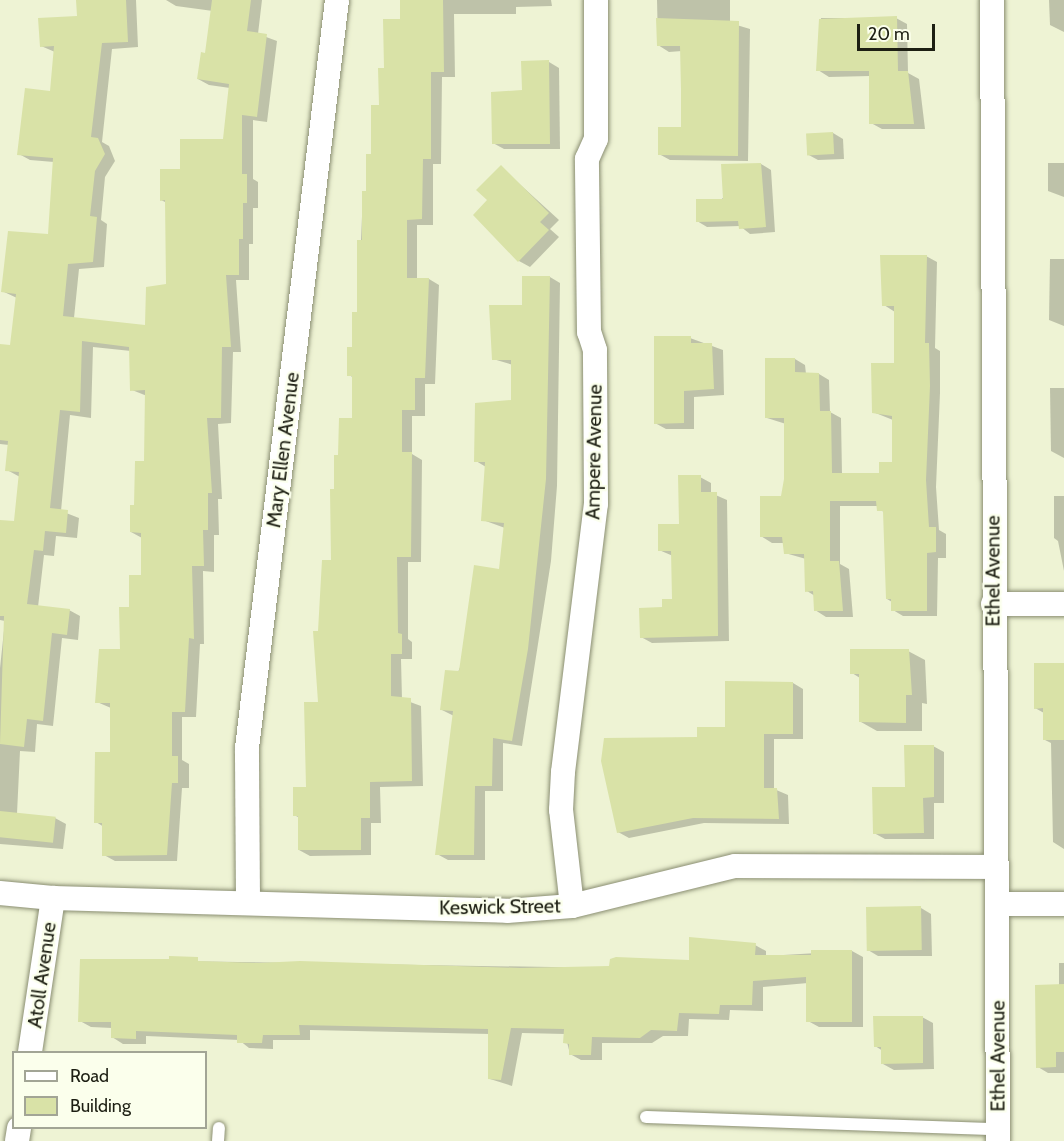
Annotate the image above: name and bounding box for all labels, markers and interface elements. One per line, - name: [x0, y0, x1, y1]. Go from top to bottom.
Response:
- scale bar: [860, 12, 938, 50]
- text: 20 m: [868, 23, 910, 45]
- street label: Mary Ellen Avenue: [262, 371, 304, 529]
- street label: Ampere Avenue: [581, 384, 607, 520]
- street label: Ethel Avenue: [981, 515, 1005, 627]
- street label: Keswick Street: [439, 894, 561, 920]
- street label: Atoll Avenue: [23, 920, 61, 1030]
- street label: Ethel Avenue: [986, 1000, 1010, 1112]
- legend: [12, 1051, 207, 1129]
- text: Road: [70, 1065, 109, 1087]
- text: Building: [70, 1095, 131, 1117]

